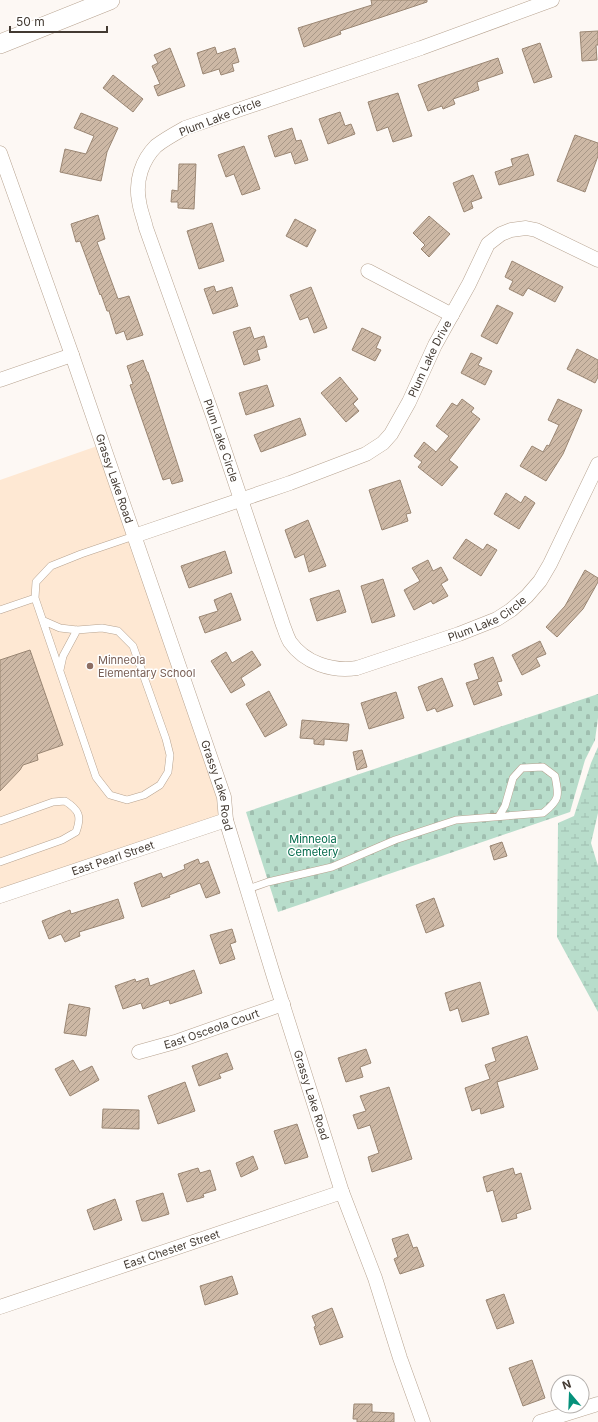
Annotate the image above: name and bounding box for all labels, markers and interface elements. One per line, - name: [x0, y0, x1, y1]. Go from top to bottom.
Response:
- scale bar: [10, 8, 107, 34]
- text: 50 m: [16, 14, 45, 29]
- street label: Plum Lake Circle: [177, 95, 263, 139]
- street label: Plum Lake Drive: [405, 318, 454, 400]
- street label: Plum Lake Circle: [201, 397, 242, 484]
- street label: Grassy Lake Road: [93, 432, 136, 525]
- street label: Plum Lake Circle: [446, 593, 529, 644]
- place label: Minneola Elementary School: [98, 653, 195, 680]
- marker: Minneola Elementary School: [85, 661, 95, 671]
- street label: Grassy Lake Road: [198, 738, 236, 833]
- park label: Minneola Cemetery: [288, 832, 338, 859]
- street label: East Pearl Street: [70, 838, 156, 878]
- street label: East Osceola Court: [162, 1006, 261, 1052]
- street label: Grassy Lake Road: [291, 1048, 332, 1142]
- street label: East Chester Street: [122, 1227, 222, 1272]
- north arrow: [550, 1374, 590, 1414]
- text: N: [560, 1377, 573, 1393]

